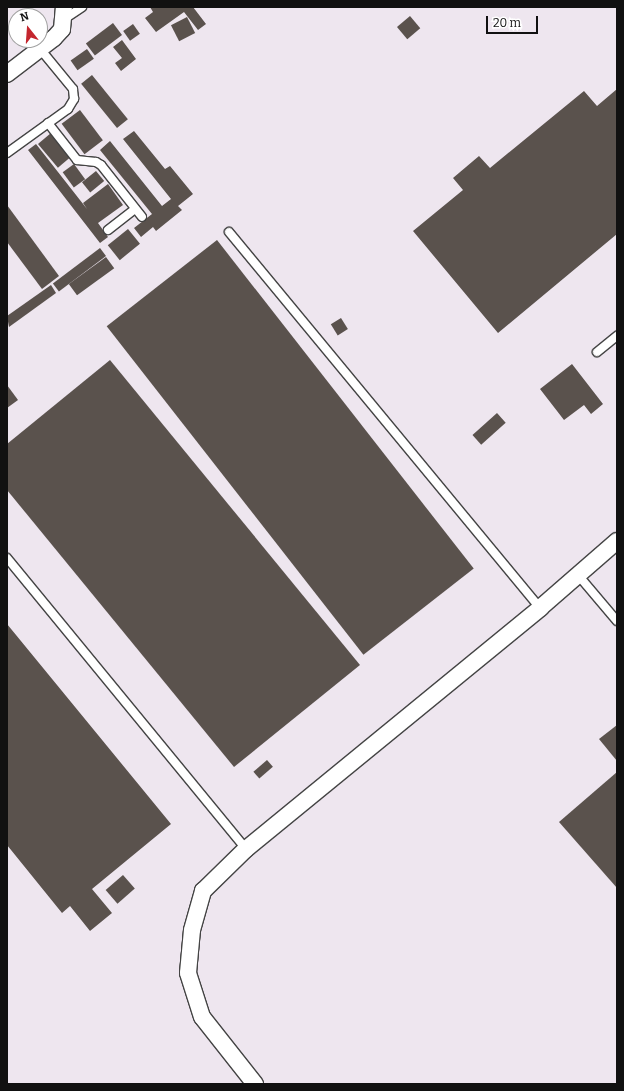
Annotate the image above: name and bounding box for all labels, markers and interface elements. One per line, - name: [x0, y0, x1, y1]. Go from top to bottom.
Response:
- north arrow: [8, 8, 48, 48]
- scale bar: [488, 8, 540, 34]
- text: N: [19, 10, 31, 24]
- text: 20 m: [493, 16, 521, 30]

